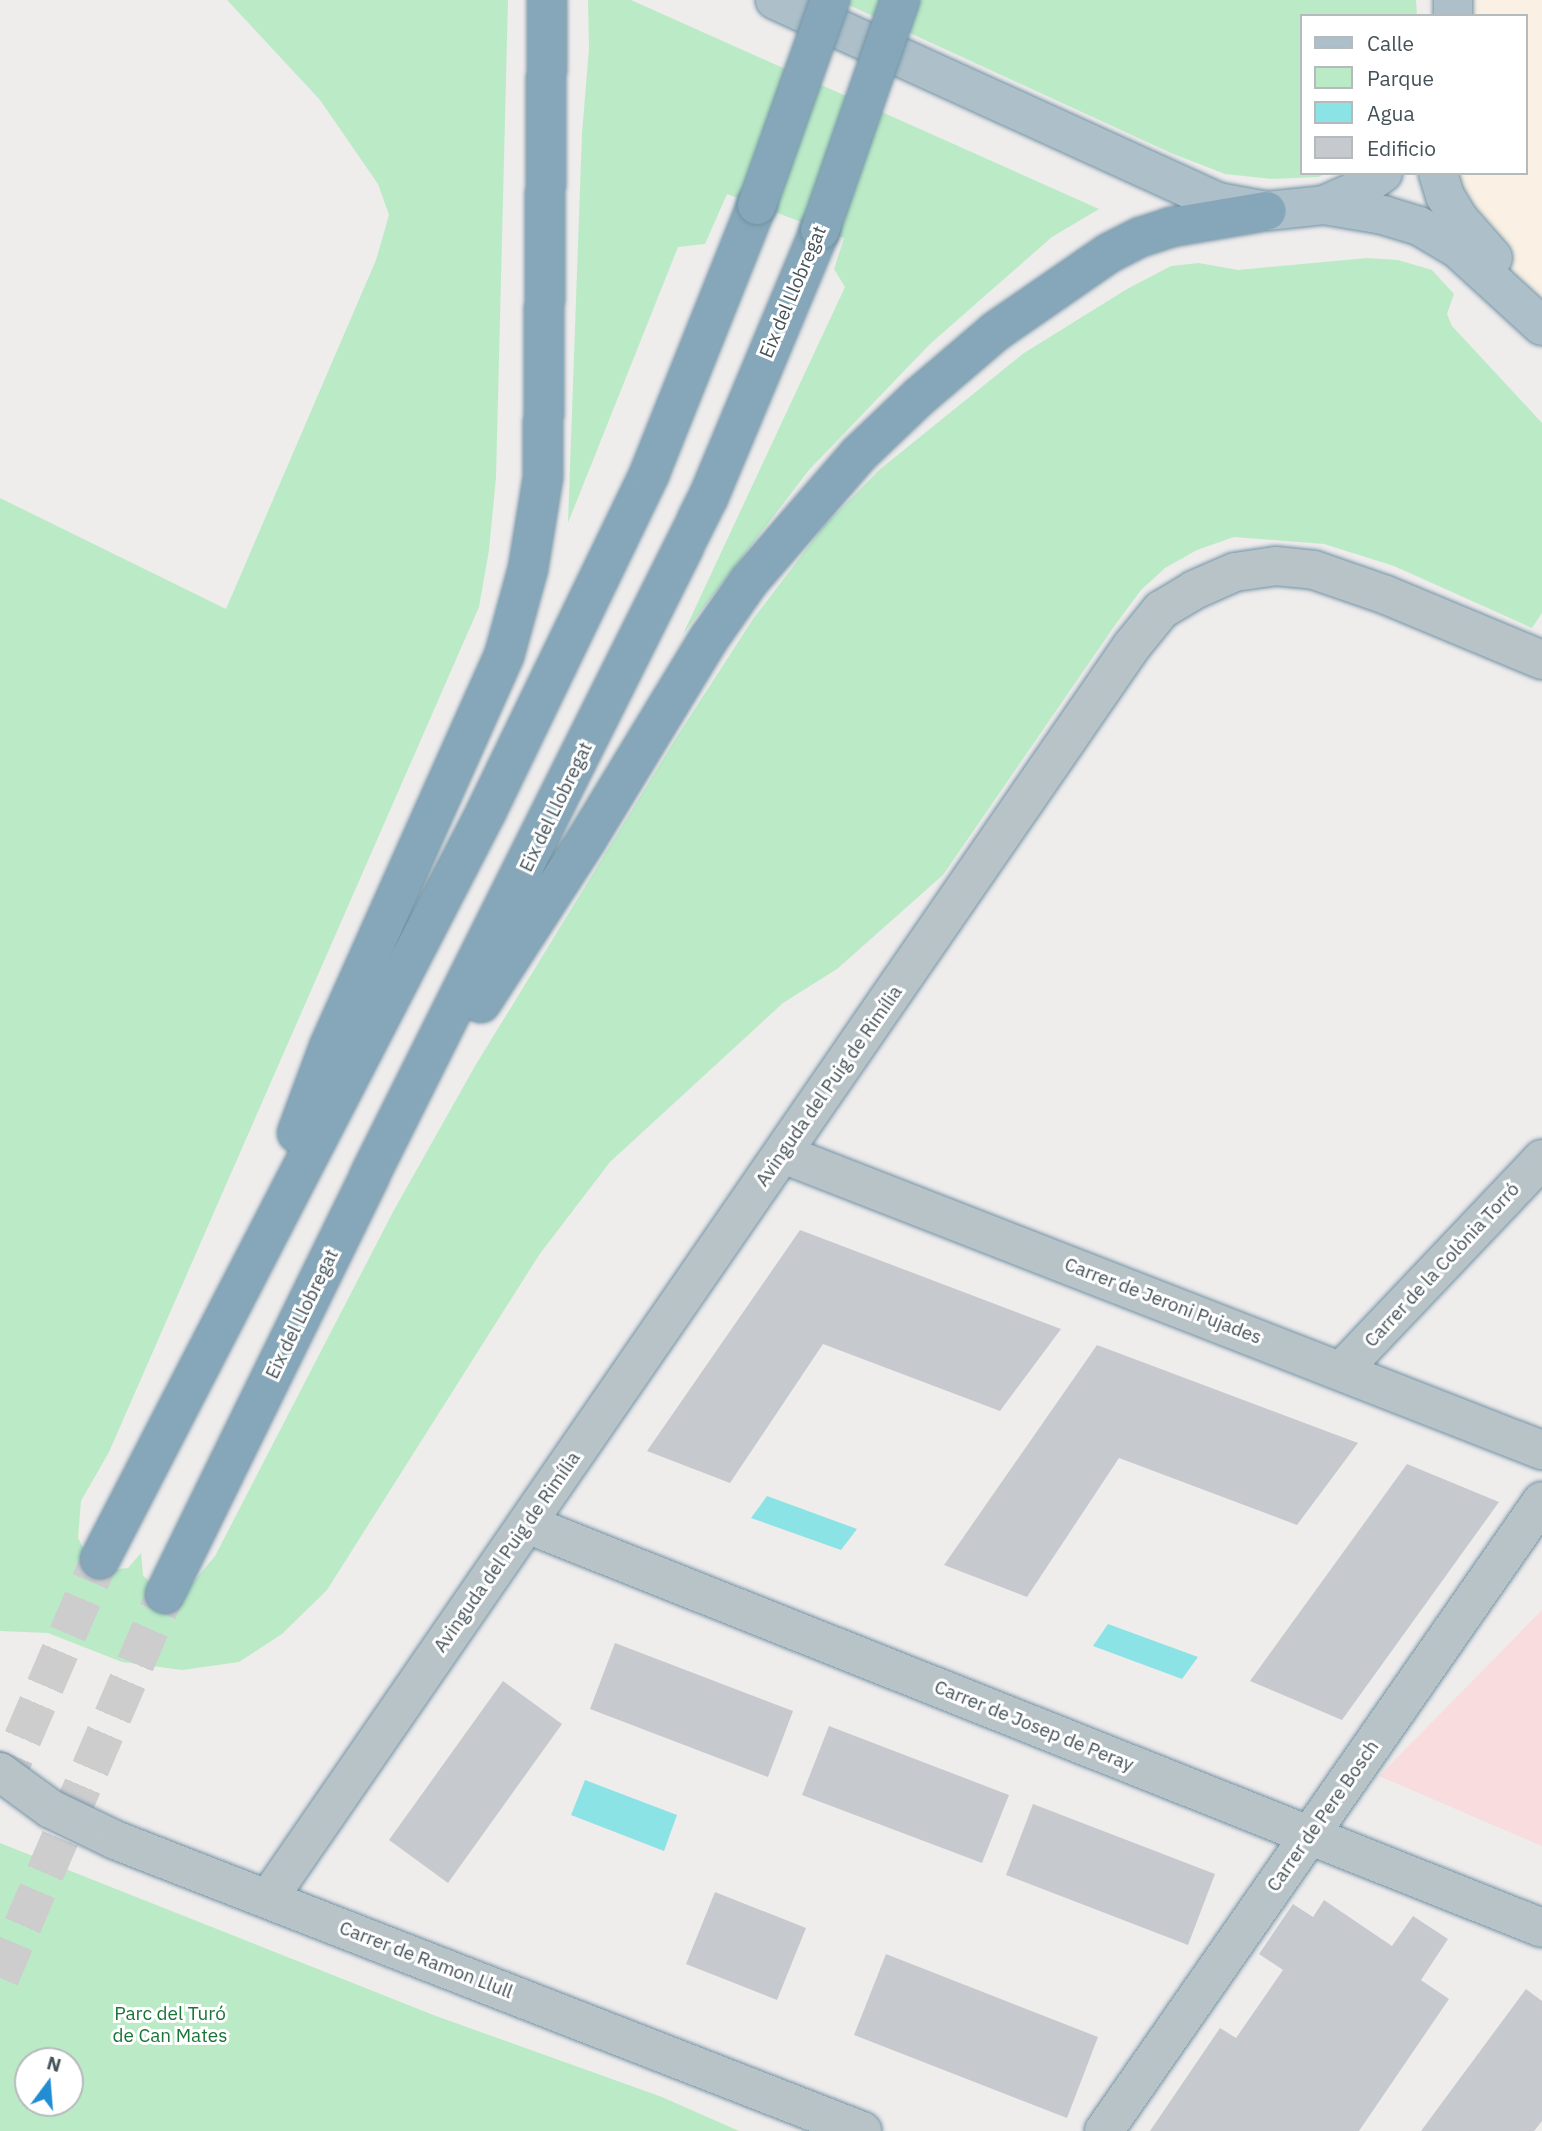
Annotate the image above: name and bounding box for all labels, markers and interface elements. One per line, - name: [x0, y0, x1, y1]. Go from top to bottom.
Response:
- legend: [1300, 14, 1528, 175]
- text: Calle: [1367, 29, 1414, 57]
- text: Parque: [1367, 64, 1434, 92]
- text: Agua: [1367, 99, 1415, 127]
- text: Edificio: [1367, 134, 1436, 162]
- street label: Eix del Llobregat: [755, 222, 831, 362]
- street label: Eix del Llobregat: [515, 738, 597, 876]
- street label: Avinguda del Puig de Rimília: [751, 981, 907, 1191]
- street label: Carrer de la Colònia Torró: [1360, 1178, 1524, 1352]
- street label: Eix del Llobregat: [261, 1245, 343, 1383]
- street label: Carrer de Jeroni Pujades: [1061, 1253, 1265, 1349]
- street label: Avinguda del Puig de Rimília: [429, 1447, 585, 1657]
- street label: Carrer de Josep de Peray: [931, 1676, 1137, 1776]
- street label: Carrer de Pere Bosch: [1262, 1736, 1384, 1896]
- street label: Carrer de Ramon Llull: [336, 1916, 516, 2004]
- park label: Parc del Turó de Can Mates: [112, 2003, 228, 2047]
- north arrow: [14, 2047, 84, 2117]
- text: N: [44, 2050, 64, 2077]

